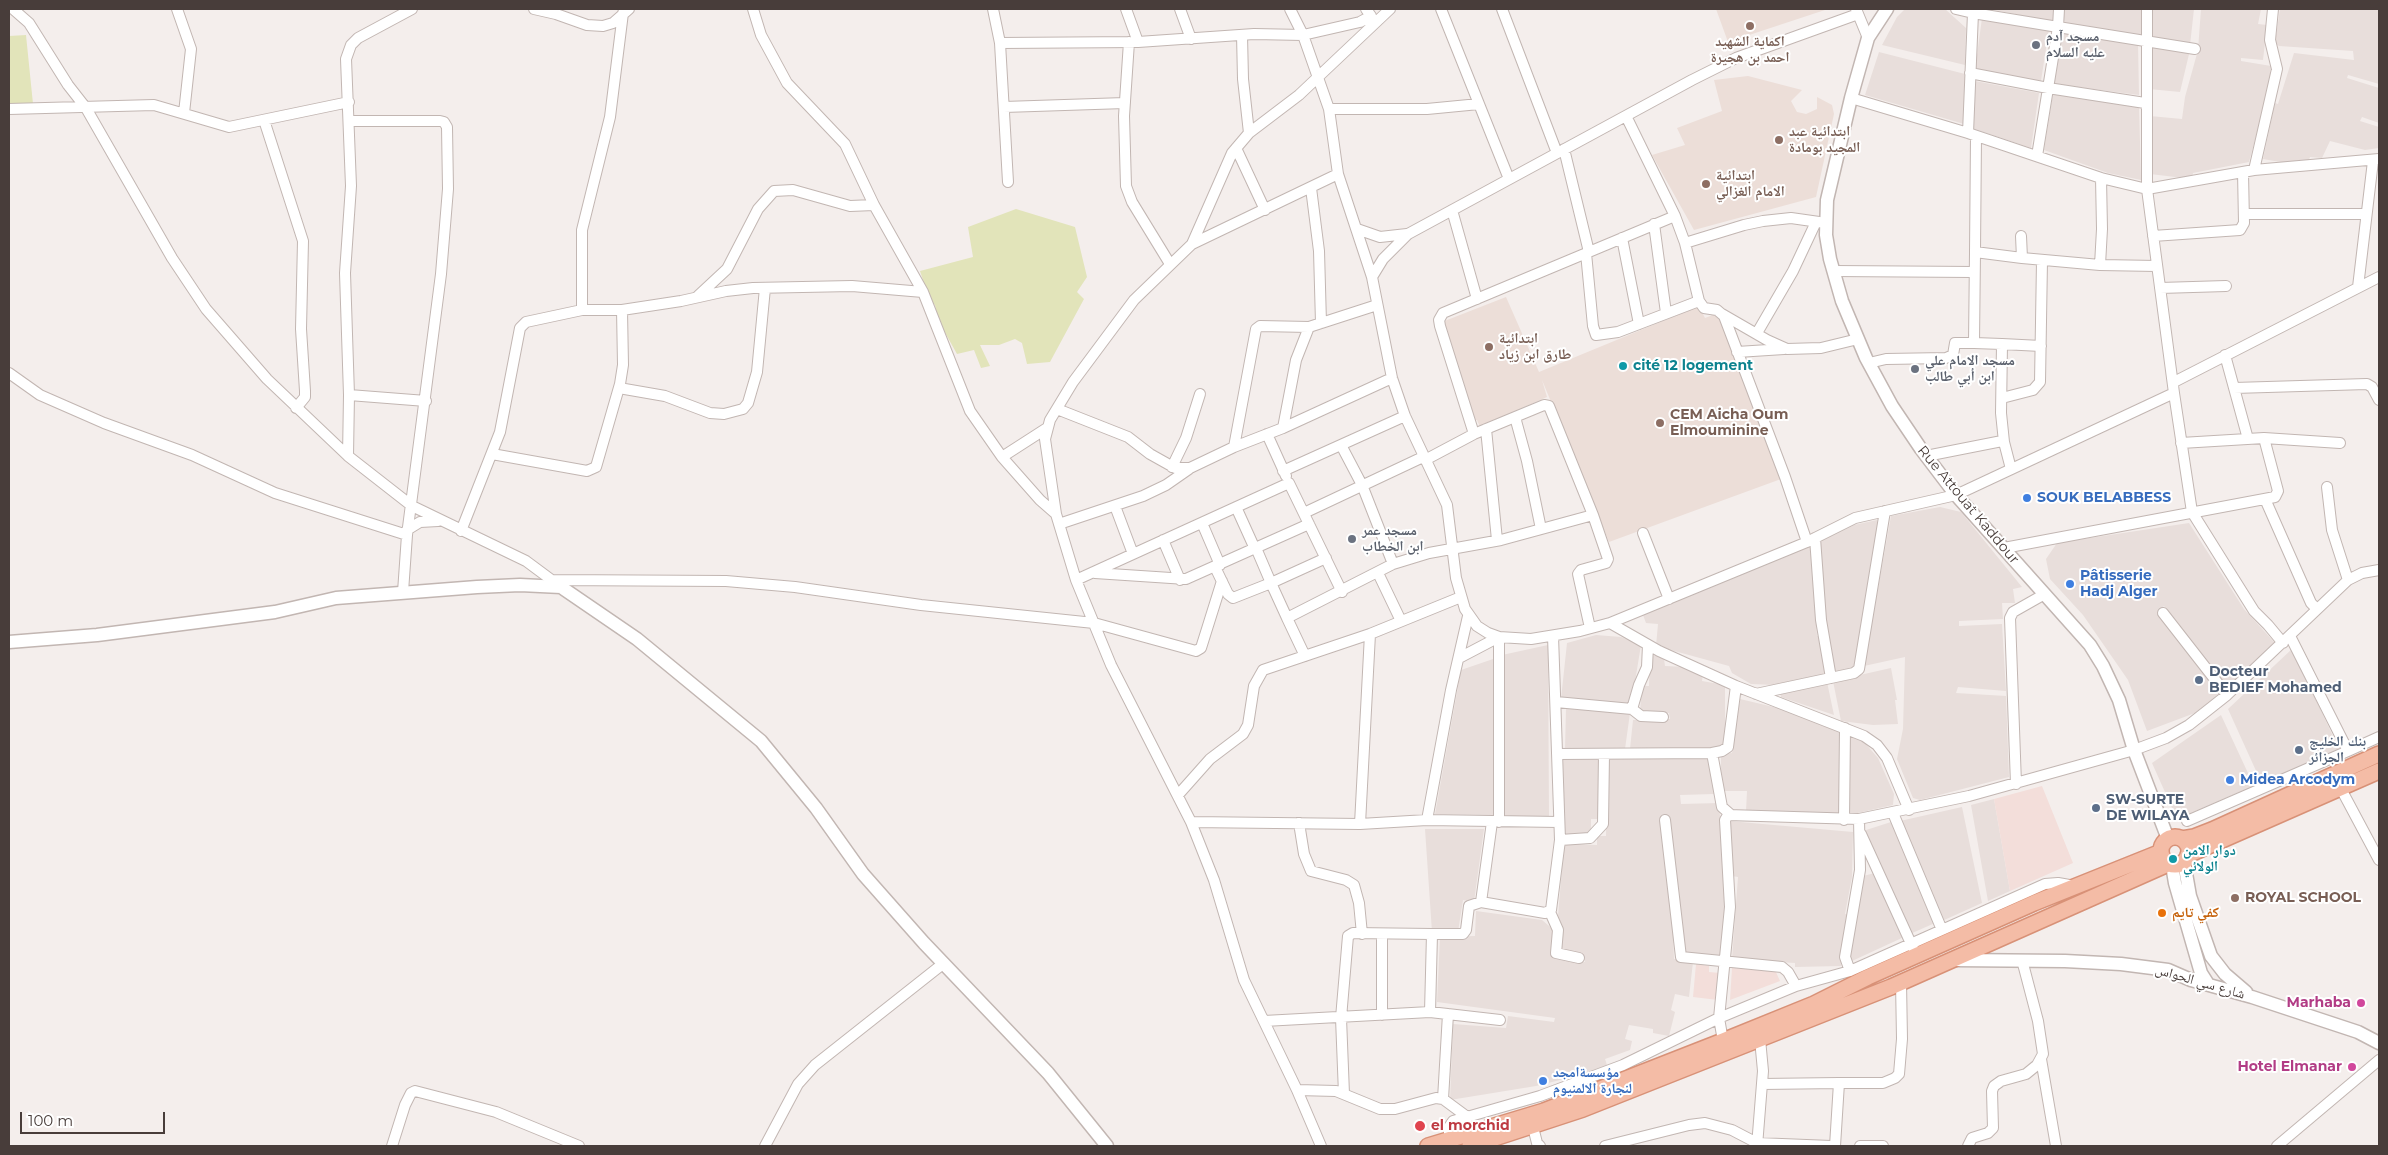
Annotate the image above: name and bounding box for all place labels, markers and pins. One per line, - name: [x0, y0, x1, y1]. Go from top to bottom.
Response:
- marker: اكماية الشهيد احمد بن هجيرة: [1744, 20, 1756, 32]
- place label: مسجد آدم عليه السلام: [2046, 29, 2105, 62]
- place label: اكماية الشهيد احمد بن هجيرة: [1711, 34, 1789, 66]
- marker: مسجد آدم عليه السلام: [2030, 39, 2042, 51]
- place label: ابتدائية عبد المجيد بومادة: [1789, 124, 1860, 156]
- marker: ابتدائية عبد المجيد بومادة: [1773, 134, 1785, 146]
- place label: ابتدائية الامام الغزالي: [1716, 168, 1785, 200]
- marker: ابتدائية الامام الغزالي: [1700, 178, 1712, 190]
- place label: ابتدائية طارق ابن زياد: [1499, 331, 1571, 364]
- marker: ابتدائية طارق ابن زياد: [1483, 341, 1495, 353]
- place label: مسجد الامام علي ابن أبي طالب: [1925, 353, 2015, 386]
- place label: cité 12 logement: [1633, 358, 1753, 374]
- marker: cité 12 logement: [1617, 360, 1629, 372]
- marker: مسجد الامام علي ابن أبي طالب: [1909, 363, 1921, 375]
- place label: CEM Aicha Oum Elmouminine: [1670, 407, 1788, 440]
- marker: CEM Aicha Oum Elmouminine: [1654, 417, 1666, 429]
- place label: SOUK BELABBESS: [2037, 490, 2171, 506]
- marker: SOUK BELABBESS: [2021, 492, 2033, 504]
- place label: مسجد عمر ابن الخطاب: [1362, 523, 1424, 556]
- marker: مسجد عمر ابن الخطاب: [1346, 533, 1358, 545]
- place label: Pâtisserie Hadj Alger: [2080, 568, 2158, 600]
- marker: Pâtisserie Hadj Alger: [2064, 578, 2076, 590]
- place label: Docteur BEDIEF Mohamed: [2209, 664, 2342, 696]
- marker: Docteur BEDIEF Mohamed: [2193, 674, 2205, 686]
- place label: بنك الخليج الجزائر: [2309, 734, 2366, 766]
- marker: بنك الخليج الجزائر: [2293, 744, 2305, 756]
- place label: Midea Arcodym: [2240, 772, 2355, 788]
- marker: Midea Arcodym: [2224, 774, 2236, 786]
- place label: SW-SURTE DE WILAYA: [2106, 792, 2190, 824]
- marker: SW-SURTE DE WILAYA: [2090, 802, 2102, 814]
- place label: دوار الامن الولائي: [2183, 843, 2236, 876]
- marker: دوار الامن الولائي: [2167, 853, 2179, 865]
- place label: ROYAL SCHOOL: [2245, 890, 2361, 906]
- marker: ROYAL SCHOOL: [2229, 892, 2241, 904]
- place label: كفي تايم: [2172, 905, 2219, 921]
- marker: كفي تايم: [2156, 907, 2168, 919]
- place label: Marhaba: [2287, 995, 2351, 1011]
- marker: Marhaba: [2355, 997, 2367, 1009]
- place label: Hotel Elmanar: [2237, 1059, 2342, 1075]
- marker: Hotel Elmanar: [2346, 1061, 2358, 1073]
- place label: مؤسسةامجد لنجارة الالمنيوم: [1553, 1065, 1632, 1098]
- marker: مؤسسةامجد لنجارة الالمنيوم: [1537, 1075, 1549, 1087]
- place label: el morchid: [1431, 1118, 1510, 1134]
- marker: el morchid: [1413, 1119, 1427, 1133]

